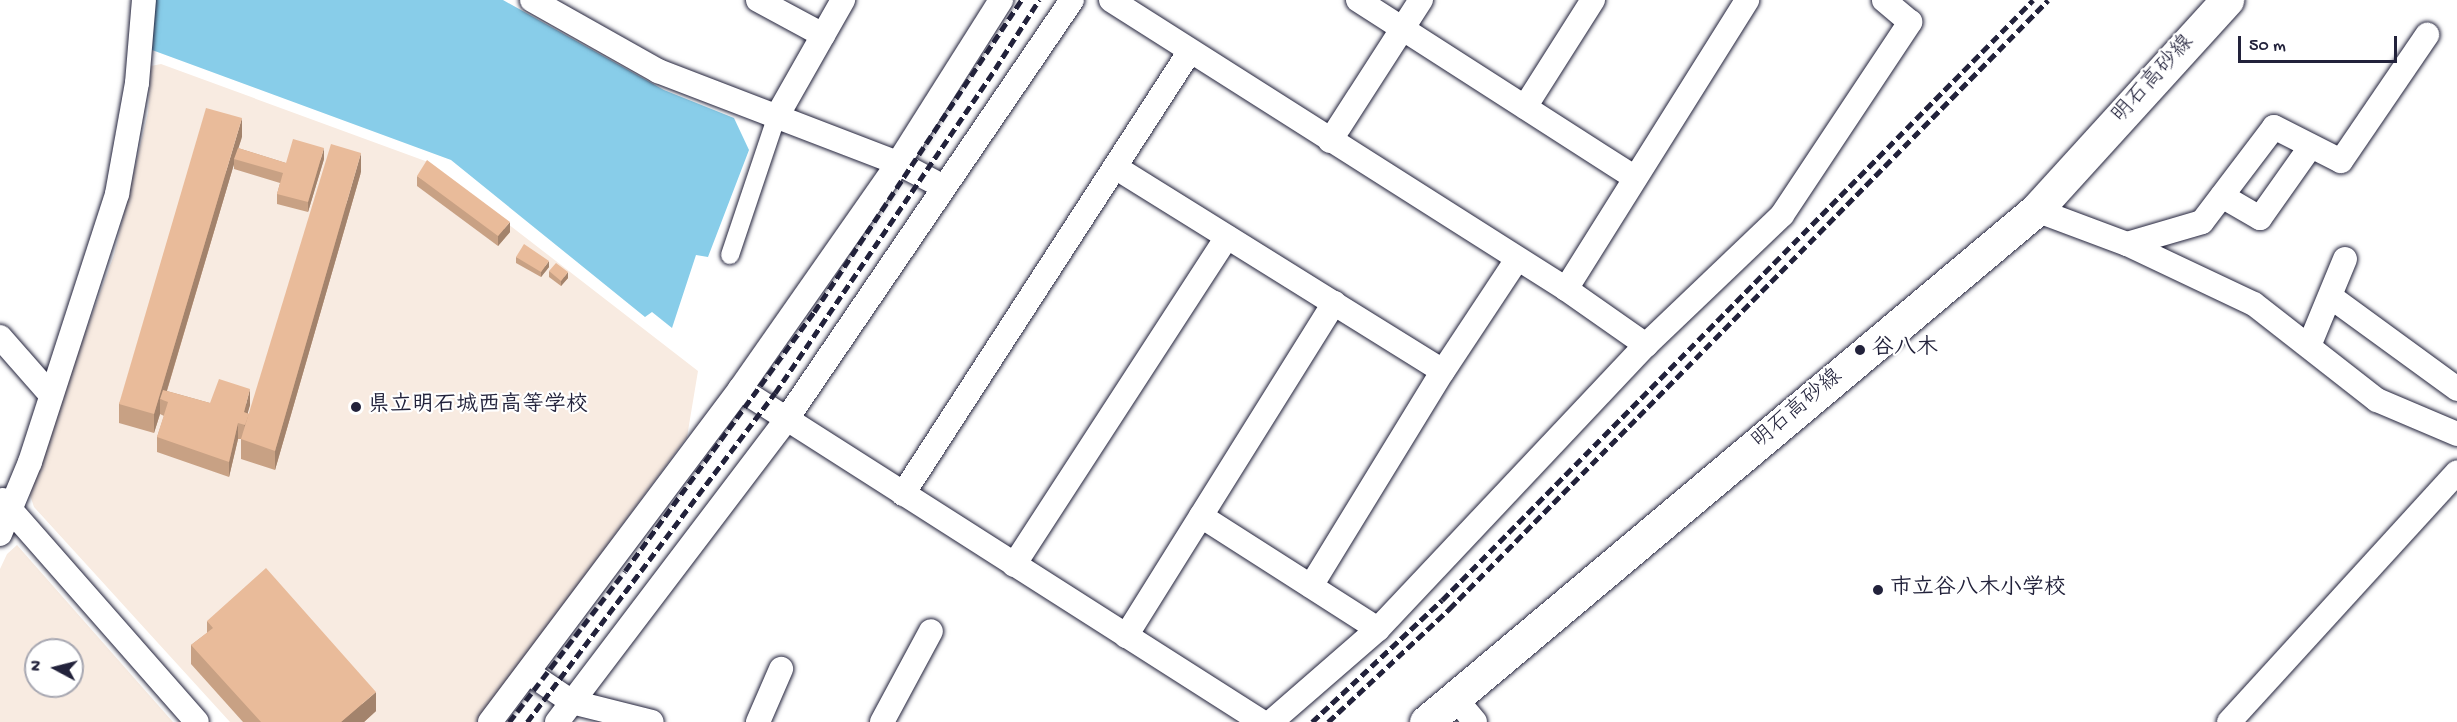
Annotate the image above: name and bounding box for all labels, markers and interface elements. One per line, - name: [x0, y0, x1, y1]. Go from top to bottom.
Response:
- scale bar: [2241, 24, 2400, 62]
- street label: 明石高砂線: [2107, 30, 2201, 130]
- text: 50 m: [2249, 36, 2286, 57]
- place label: 谷八木: [1872, 337, 1938, 363]
- marker: 谷八木: [1853, 343, 1867, 357]
- street label: 明石高砂線: [1747, 365, 1849, 455]
- place label: 県立明石城西高等学校: [368, 394, 588, 420]
- marker: 県立明石城西高等学校: [349, 400, 363, 414]
- place label: 市立谷八木小学校: [1890, 577, 2066, 603]
- marker: 市立谷八木小学校: [1871, 583, 1885, 597]
- north arrow: [24, 638, 84, 698]
- text: N: [28, 660, 48, 672]

